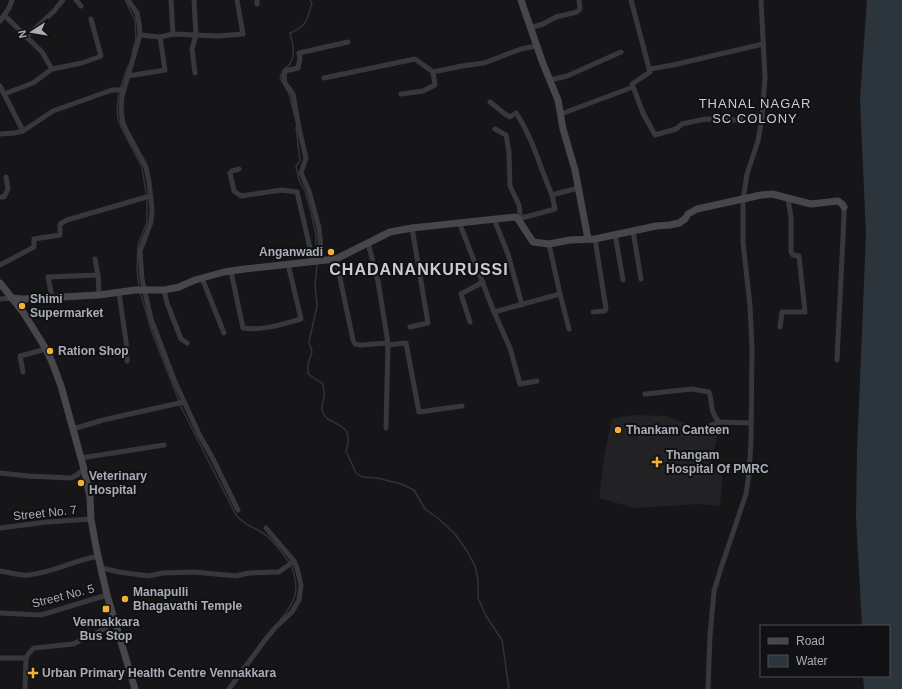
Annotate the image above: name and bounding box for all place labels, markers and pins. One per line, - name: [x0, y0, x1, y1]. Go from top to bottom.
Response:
- place label: Anganwadi: [259, 245, 323, 259]
- marker: Anganwadi: [326, 247, 336, 257]
- place label: Shimi Supermarket: [30, 292, 103, 320]
- marker: Shimi Supermarket: [17, 301, 27, 311]
- place label: Ration Shop: [58, 344, 129, 358]
- marker: Ration Shop: [45, 346, 55, 356]
- place label: Thankam Canteen: [626, 423, 729, 437]
- marker: Thankam Canteen: [613, 425, 623, 435]
- place label: Thangam Hospital Of PMRC: [666, 448, 769, 476]
- marker: Thangam Hospital Of PMRC: [651, 456, 663, 468]
- place label: Veterinary Hospital: [89, 469, 147, 497]
- marker: Veterinary Hospital: [76, 478, 86, 488]
- place label: Manapulli Bhagavathi Temple: [133, 585, 242, 613]
- marker: Manapulli Bhagavathi Temple: [120, 594, 130, 604]
- marker: Vennakkara Bus Stop: [101, 604, 111, 614]
- place label: Vennakkara Bus Stop: [73, 615, 140, 643]
- place label: Urban Primary Health Centre Vennakkara: [42, 666, 276, 680]
- marker: Urban Primary Health Centre Vennakkara: [27, 667, 39, 679]

